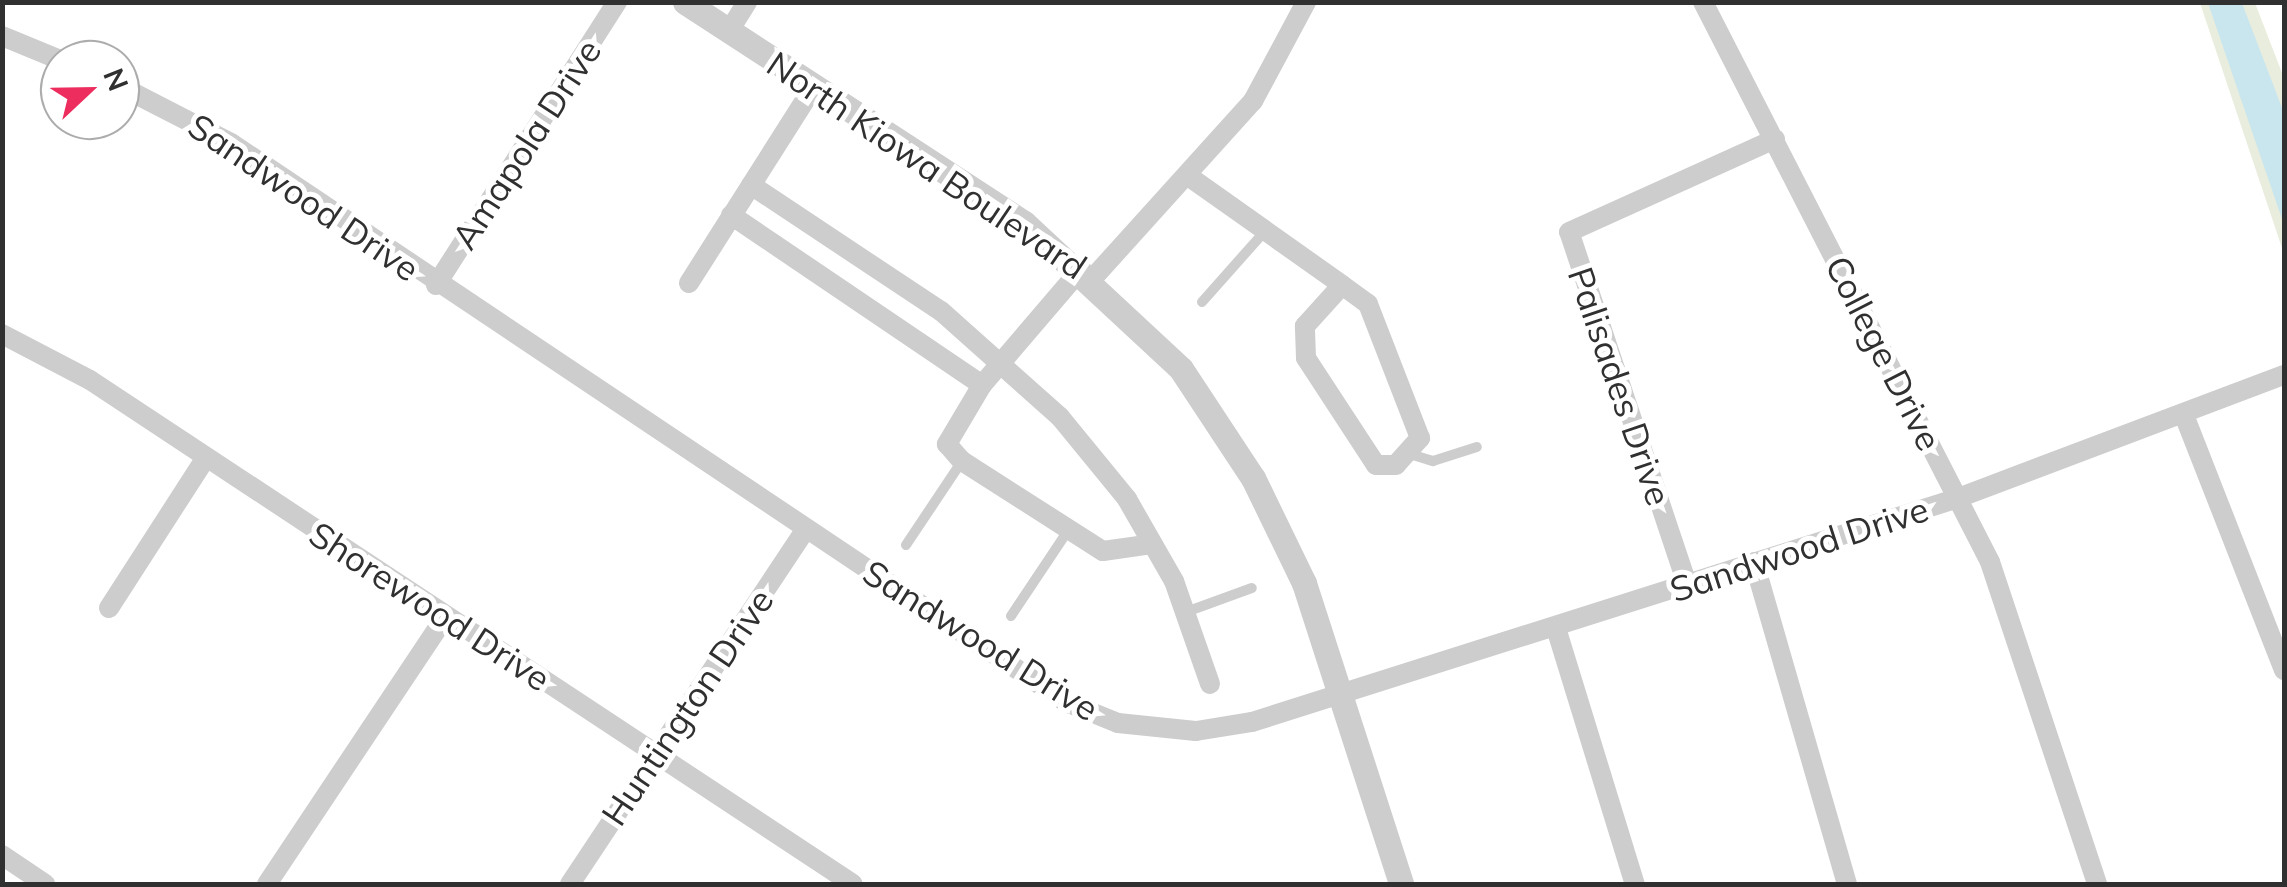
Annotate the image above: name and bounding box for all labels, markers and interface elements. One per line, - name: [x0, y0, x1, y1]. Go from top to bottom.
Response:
- street label: Amapola Drive: [443, 31, 609, 257]
- north arrow: [40, 40, 140, 140]
- street label: North Kiowa Boulevard: [759, 42, 1095, 288]
- text: N: [96, 63, 137, 96]
- street label: Sandwood Drive: [181, 104, 427, 290]
- street label: College Drive: [1817, 249, 1951, 457]
- street label: Palisades Drive: [1560, 261, 1680, 511]
- street label: Sandwood Drive: [1665, 487, 1933, 611]
- street label: Shorewood Drive: [302, 513, 558, 699]
- street label: Sandwood Drive: [856, 551, 1106, 729]
- street label: Huntington Drive: [592, 581, 782, 833]

